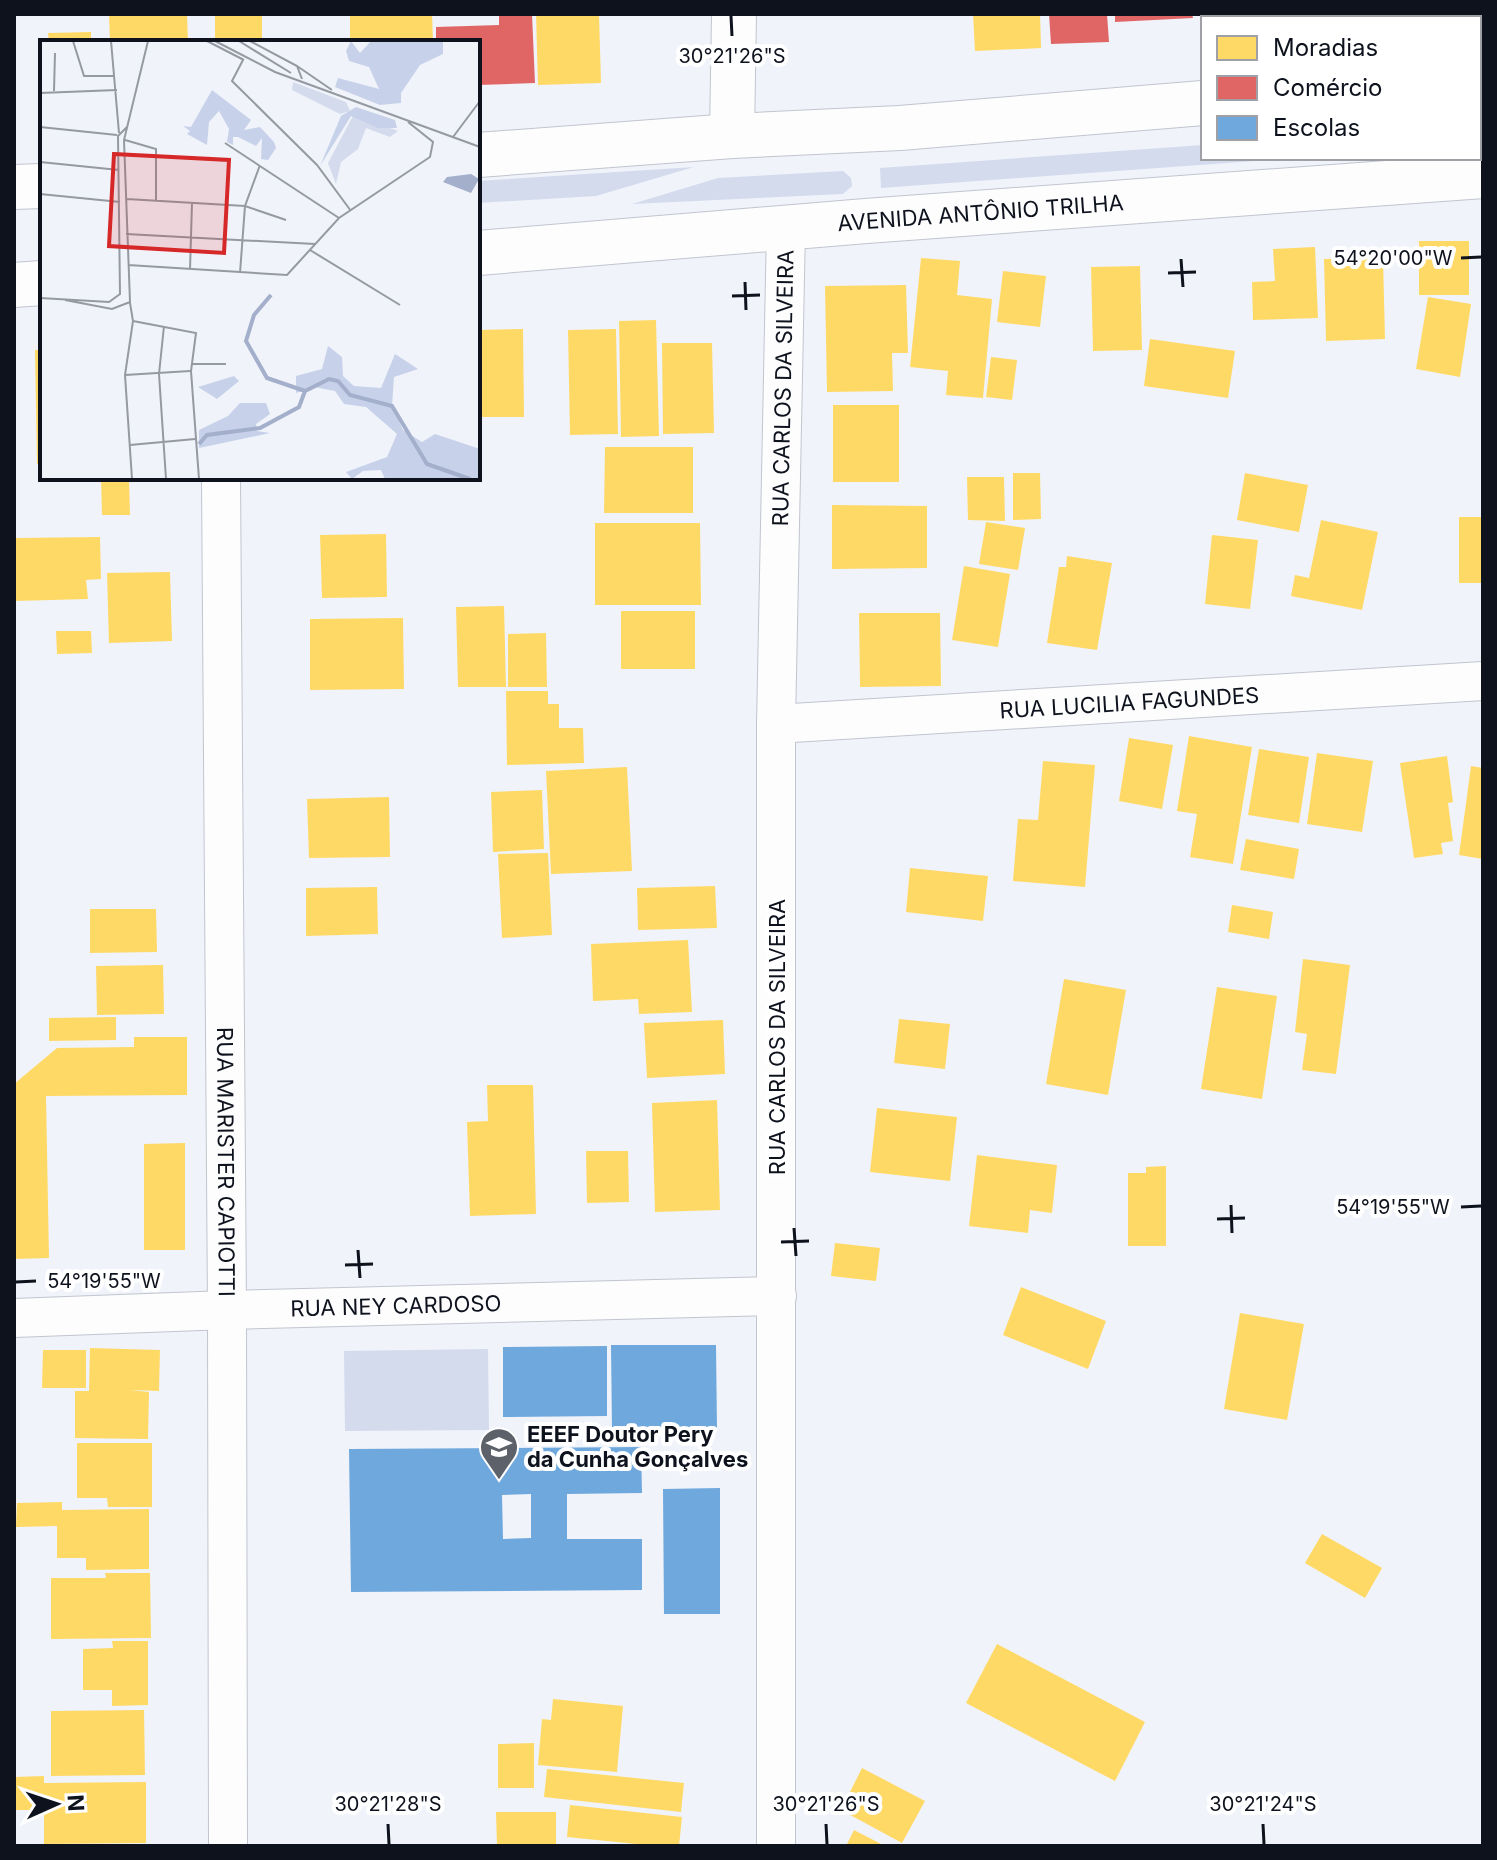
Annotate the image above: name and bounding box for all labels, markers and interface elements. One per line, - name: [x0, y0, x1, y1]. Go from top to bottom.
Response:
- legend: [1201, 16, 1481, 160]
- text: Moradias: [1273, 33, 1378, 62]
- inset map: [40, 40, 480, 480]
- text: 30°21'26"S: [678, 44, 786, 68]
- text: Comércio: [1273, 73, 1383, 102]
- text: Escolas: [1273, 113, 1360, 142]
- street label: AVENIDA ANTÔNIO TRILHA: [836, 189, 1124, 236]
- text: 54°20'00"W: [1334, 246, 1453, 270]
- street label: RUA CARLOS DA SILVEIRA: [767, 249, 799, 527]
- street label: RUA LUCILIA FAGUNDES: [999, 682, 1260, 723]
- street label: RUA CARLOS DA SILVEIRA: [764, 899, 790, 1175]
- street label: RUA MARISTER CAPIOTTI: [212, 1027, 240, 1297]
- text: 54°19'55"W: [1336, 1195, 1450, 1219]
- text: 54°19'55"W: [47, 1269, 161, 1293]
- street label: RUA NEY CARDOSO: [290, 1290, 502, 1321]
- place label: EEEF Doutor Pery da Cunha Gonçalves: [527, 1421, 748, 1472]
- school or university icon: EEEF Doutor Pery da Cunha Gonçalves: [478, 1426, 520, 1481]
- north arrow: [16, 1764, 96, 1844]
- text: 30°21'28"S: [334, 1792, 442, 1816]
- text: 30°21'26"S: [772, 1792, 880, 1816]
- text: 30°21'24"S: [1209, 1792, 1317, 1816]
- text: N: [63, 1794, 89, 1812]

